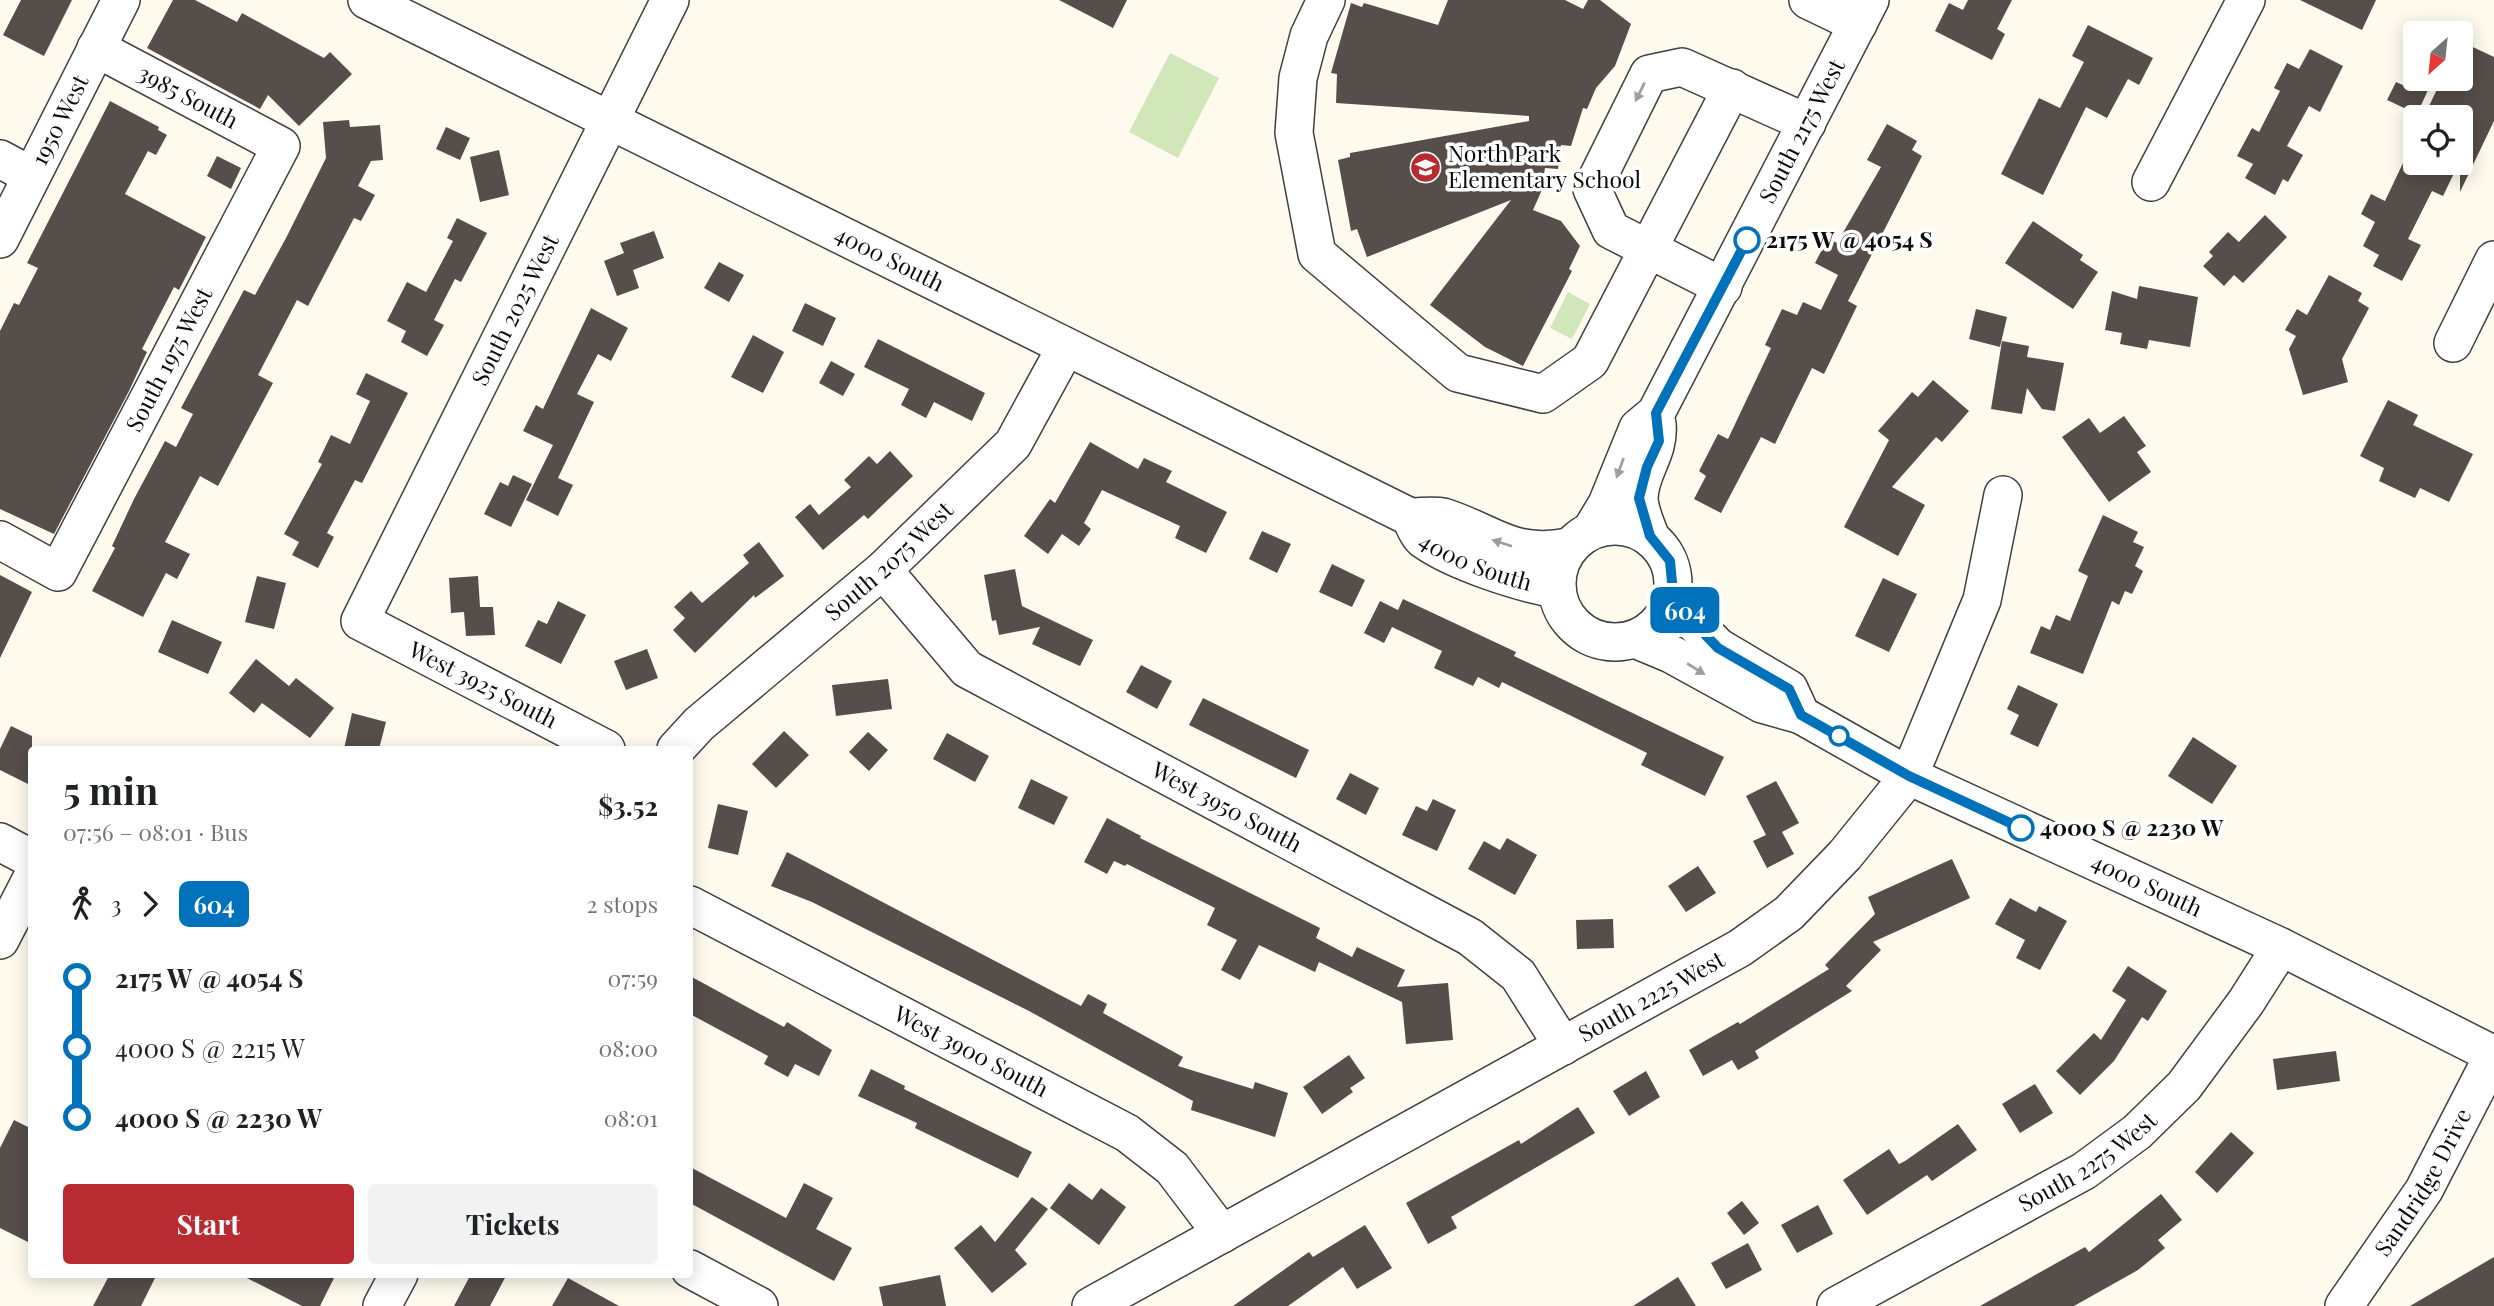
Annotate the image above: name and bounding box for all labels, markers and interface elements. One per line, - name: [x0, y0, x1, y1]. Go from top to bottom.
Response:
- north arrow: [2403, 21, 2473, 91]
- map controls: [2403, 21, 2473, 175]
- street label: South 2175 West: [1751, 52, 1851, 208]
- street label: 3985 South: [133, 56, 245, 135]
- street label: 1950 West: [23, 68, 95, 170]
- one-way arrow: [1635, 82, 1646, 102]
- button: locate: [2403, 105, 2473, 175]
- place label: North Park Elementary School: [1448, 137, 1641, 194]
- school or university icon: North Park Elementary School: [1408, 150, 1442, 184]
- street label: 4000 South: [830, 217, 950, 298]
- place label: 2175 W @ 4054 S: [1766, 223, 1933, 254]
- marker: 2175 W @ 4054 S: [1734, 227, 1760, 253]
- street label: South 2025 West: [463, 228, 565, 390]
- street label: South 1975 West: [117, 281, 219, 436]
- one-way arrow: [1614, 458, 1625, 479]
- street label: South 2075 West: [817, 493, 959, 627]
- street label: 4000 South: [1414, 524, 1536, 597]
- one-way arrow: [1492, 537, 1513, 548]
- line badge: 604: [1645, 587, 1725, 633]
- text: 604: [1664, 594, 1706, 626]
- street label: West 3925 South: [403, 632, 564, 735]
- one-way arrow: [1687, 663, 1706, 676]
- unlabelled marker: [1829, 726, 1849, 746]
- street label: West 3950 South: [1146, 753, 1308, 859]
- text: 5 min: [63, 764, 158, 815]
- text: $3.52: [598, 788, 658, 823]
- place label: 4000 S @ 2230 W: [2040, 811, 2224, 842]
- marker: 4000 S @ 2230 W: [2008, 815, 2034, 841]
- text: 07:56 – 08:01 · Bus: [63, 816, 248, 847]
- street label: 4000 South: [2087, 845, 2208, 923]
- icon: walk: [63, 885, 101, 923]
- icon: forward: [131, 885, 169, 923]
- text: 3: [111, 888, 121, 919]
- text: 604: [193, 888, 235, 920]
- text: 2 stops: [587, 888, 658, 919]
- street label: South 2225 West: [1572, 942, 1730, 1048]
- text: 2175 W @ 4054 S: [115, 960, 303, 995]
- text: 07:59: [607, 962, 658, 993]
- street label: West 3900 South: [888, 997, 1055, 1104]
- text: 4000 S @ 2215 W: [115, 1030, 305, 1065]
- text: 08:00: [599, 1032, 658, 1063]
- text: 4000 S @ 2230 W: [115, 1100, 322, 1135]
- text: 08:01: [604, 1102, 658, 1133]
- street label: Sandridge Drive: [2366, 1103, 2477, 1262]
- street label: South 2275 West: [2012, 1104, 2163, 1218]
- button: Start: [63, 1184, 354, 1264]
- button: Tickets: [368, 1184, 658, 1264]

